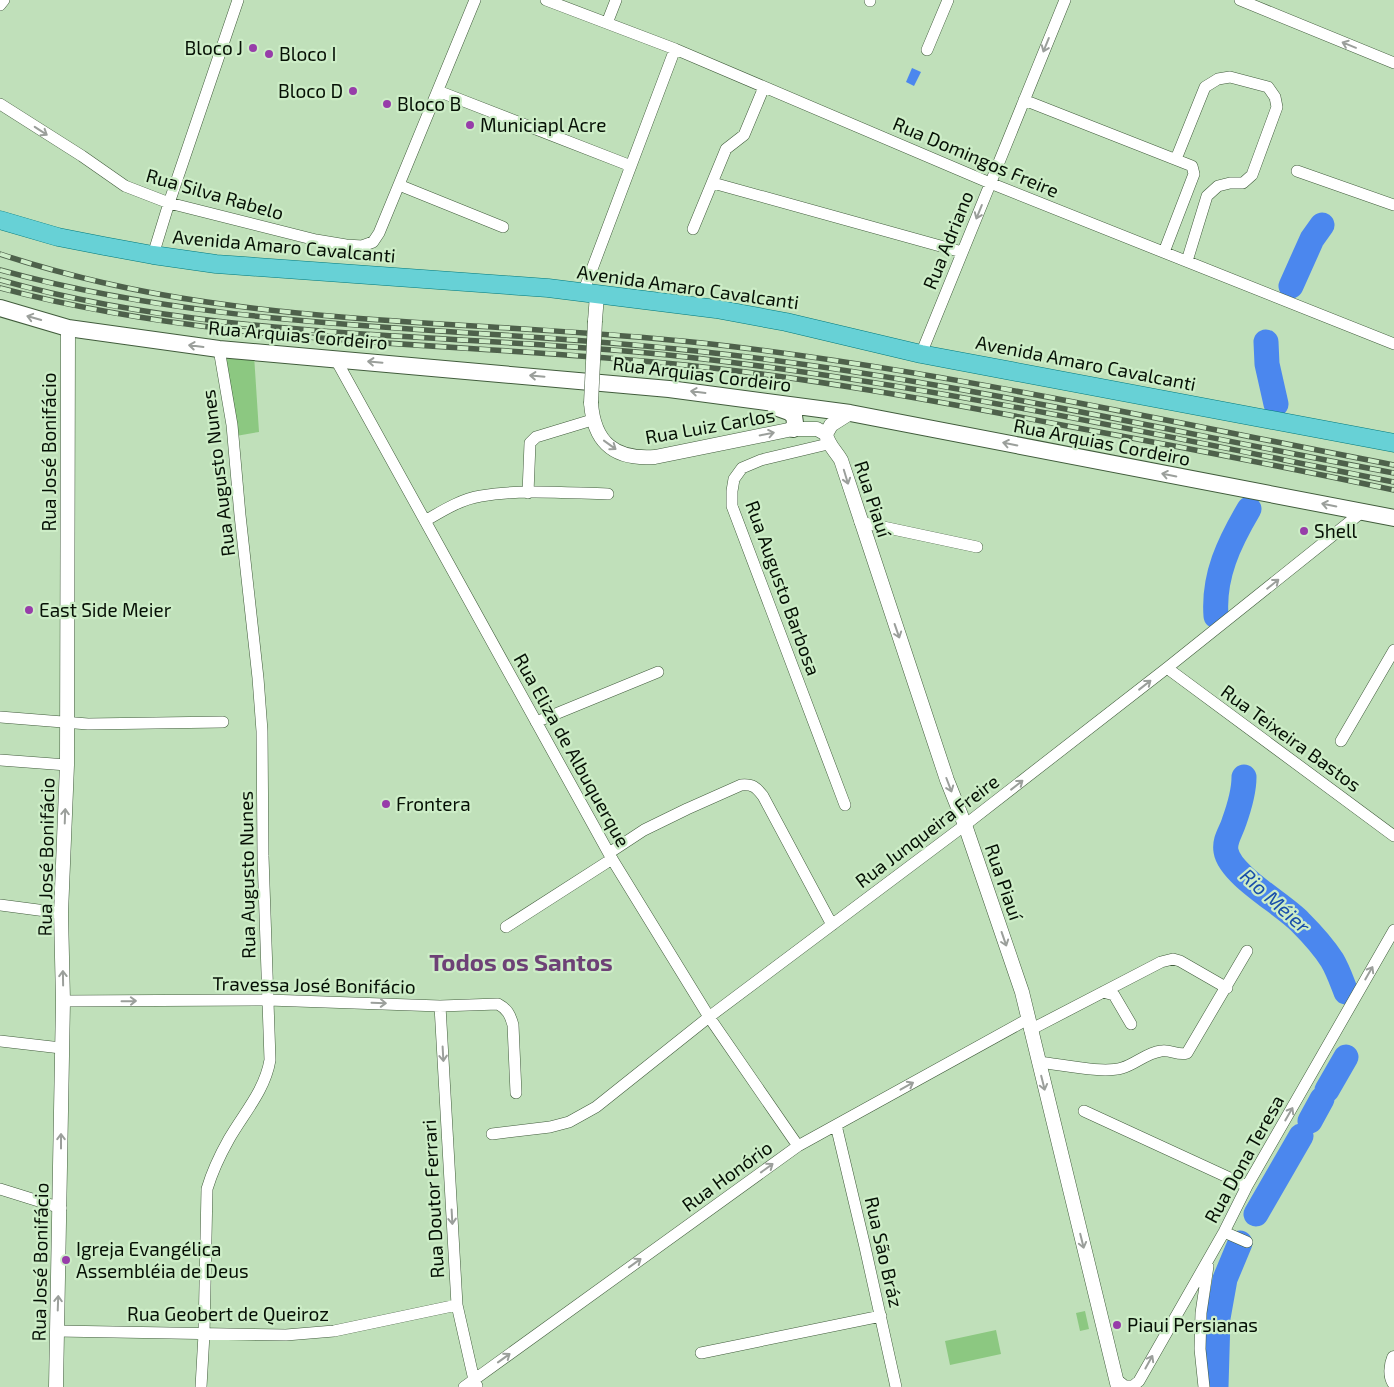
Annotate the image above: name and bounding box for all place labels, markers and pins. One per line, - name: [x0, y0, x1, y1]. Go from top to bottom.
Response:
- place label: Bloco J: [185, 36, 243, 59]
- marker: Bloco J: [247, 42, 259, 54]
- place label: Bloco I: [279, 42, 336, 65]
- marker: Bloco I: [263, 48, 275, 60]
- place label: Bloco D: [278, 79, 343, 102]
- marker: Bloco D: [347, 85, 359, 97]
- place label: Bloco B: [397, 92, 461, 115]
- marker: Bloco B: [381, 98, 393, 110]
- place label: Municiapl Acre: [480, 113, 606, 136]
- marker: Municiapl Acre: [464, 119, 476, 131]
- place label: Shell: [1314, 519, 1358, 542]
- marker: Shell: [1298, 525, 1310, 537]
- place label: East Side Meier: [39, 598, 172, 621]
- marker: East Side Meier: [23, 604, 35, 616]
- place label: Frontera: [396, 792, 471, 815]
- marker: Frontera: [380, 798, 392, 810]
- place label: Igreja Evangélica Assembléia de Deus: [76, 1237, 249, 1282]
- marker: Igreja Evangélica Assembléia de Deus: [60, 1254, 72, 1266]
- place label: Piaui Persianas: [1127, 1313, 1258, 1336]
- marker: Piaui Persianas: [1111, 1319, 1123, 1331]

